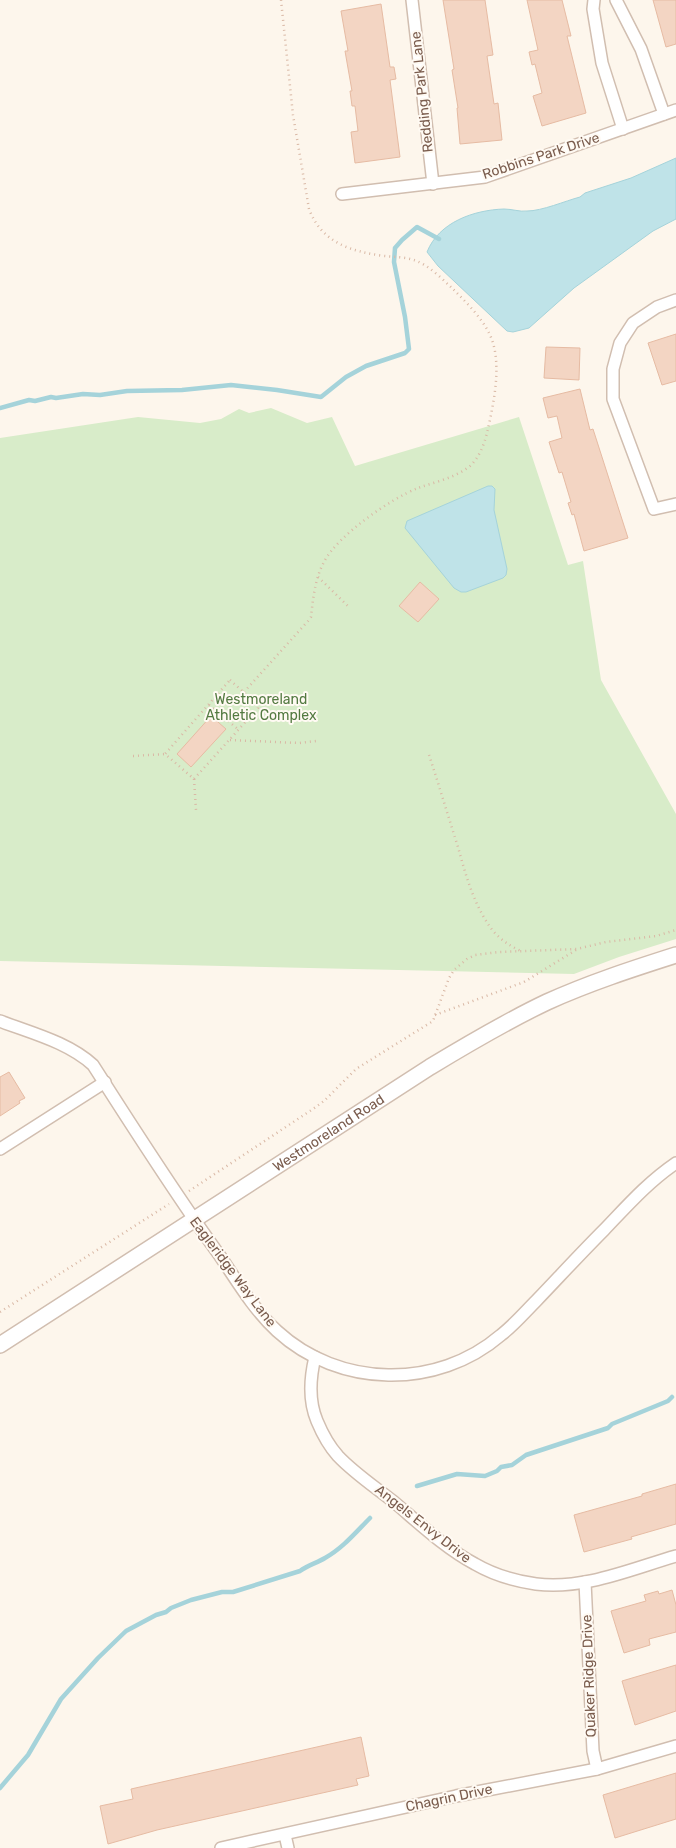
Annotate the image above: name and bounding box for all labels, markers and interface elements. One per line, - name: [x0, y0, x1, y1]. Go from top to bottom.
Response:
- street label: Redding Park Lane: [407, 30, 437, 153]
- street label: Robbins Park Drive: [480, 129, 602, 183]
- park label: Westmoreland Athletic Complex: [205, 691, 317, 724]
- street label: Westmoreland Road: [269, 1090, 387, 1175]
- street label: Eagleridge Way Lane: [186, 1214, 280, 1331]
- street label: Angels Envy Drive: [372, 1481, 474, 1567]
- street label: Quaker Ridge Drive: [578, 1614, 600, 1738]
- street label: Chagrin Drive: [404, 1780, 494, 1815]

